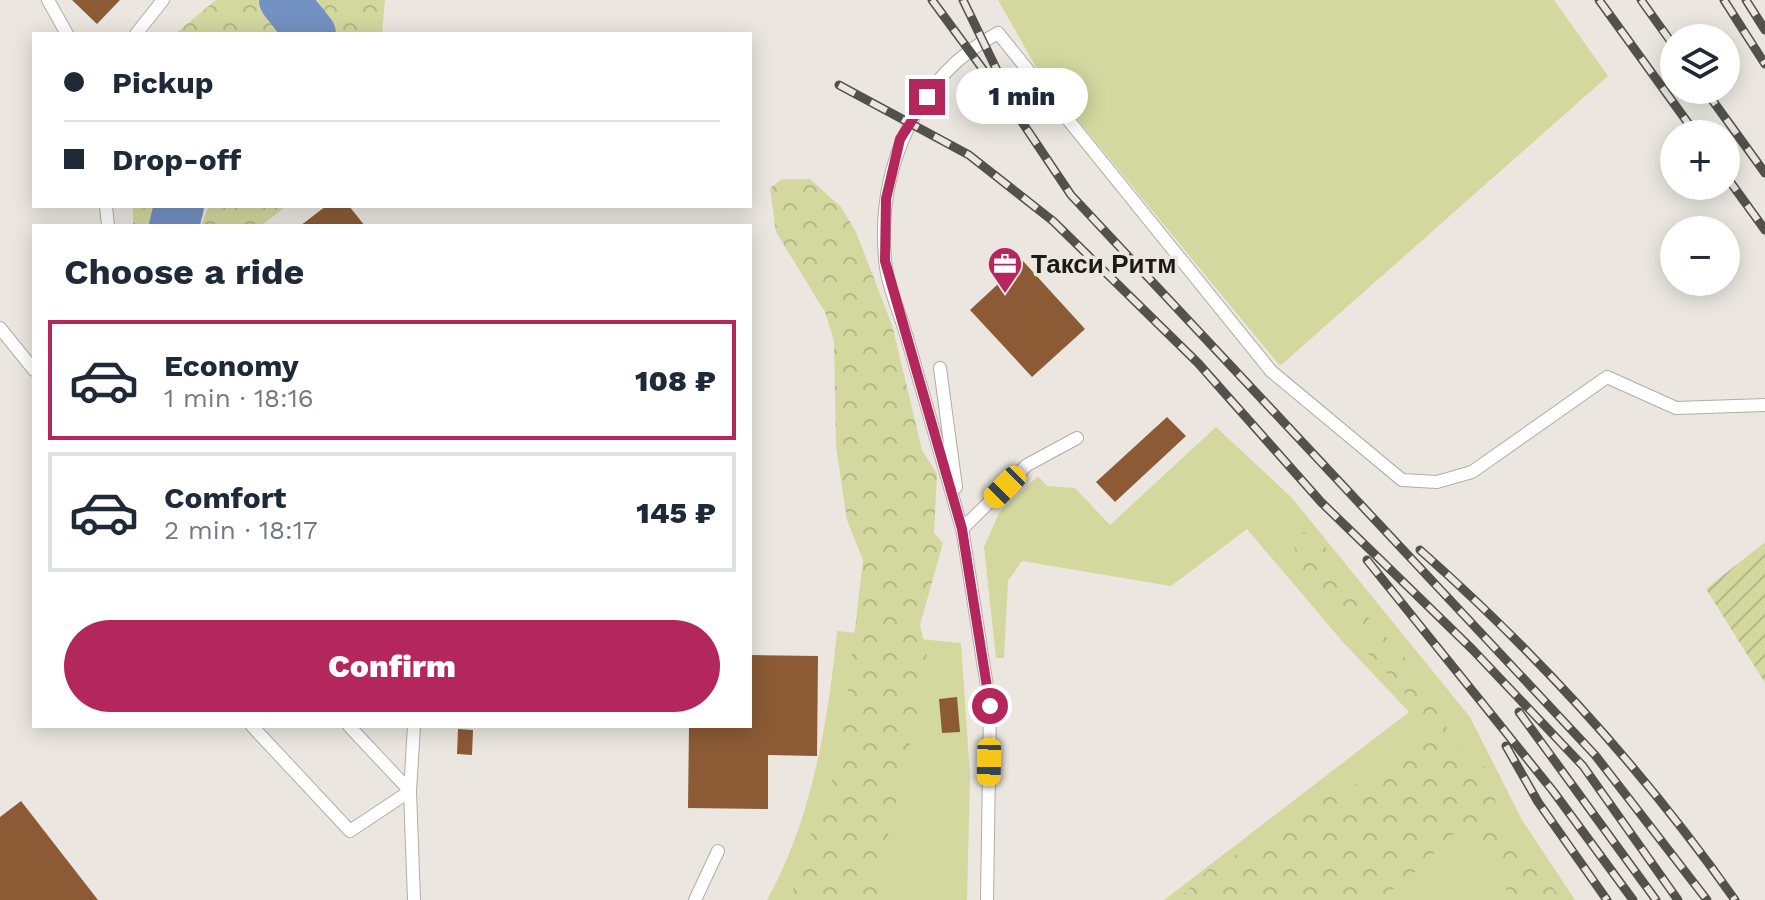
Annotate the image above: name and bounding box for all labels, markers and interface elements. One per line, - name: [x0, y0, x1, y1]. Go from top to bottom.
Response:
- map controls: [1660, 24, 1740, 296]
- button: layers: [1660, 24, 1740, 104]
- text: Pickup: [112, 65, 214, 100]
- callout: 1 min: [955, 69, 1087, 125]
- route end: [909, 79, 945, 115]
- text: 1 min: [989, 81, 1055, 111]
- button: +: [1660, 120, 1740, 200]
- text: Drop-off: [112, 142, 241, 177]
- button: −: [1660, 216, 1740, 296]
- office icon: Такси Ритм: [986, 245, 1024, 295]
- place label: Такси Ритм: [1031, 249, 1177, 279]
- text: Choose a ride: [64, 251, 304, 293]
- icon: car: [68, 344, 140, 416]
- text: Economy: [164, 348, 299, 383]
- text: 108 ₽: [635, 363, 716, 398]
- text: 1 min · 18:16: [164, 383, 314, 413]
- car: [980, 462, 1030, 512]
- icon: car: [68, 476, 140, 548]
- text: Comfort: [164, 480, 286, 515]
- text: 145 ₽: [636, 495, 716, 530]
- text: 2 min · 18:17: [164, 515, 317, 545]
- button: Confirm: [64, 620, 720, 712]
- route start: [972, 688, 1008, 724]
- car: [977, 738, 1001, 786]

